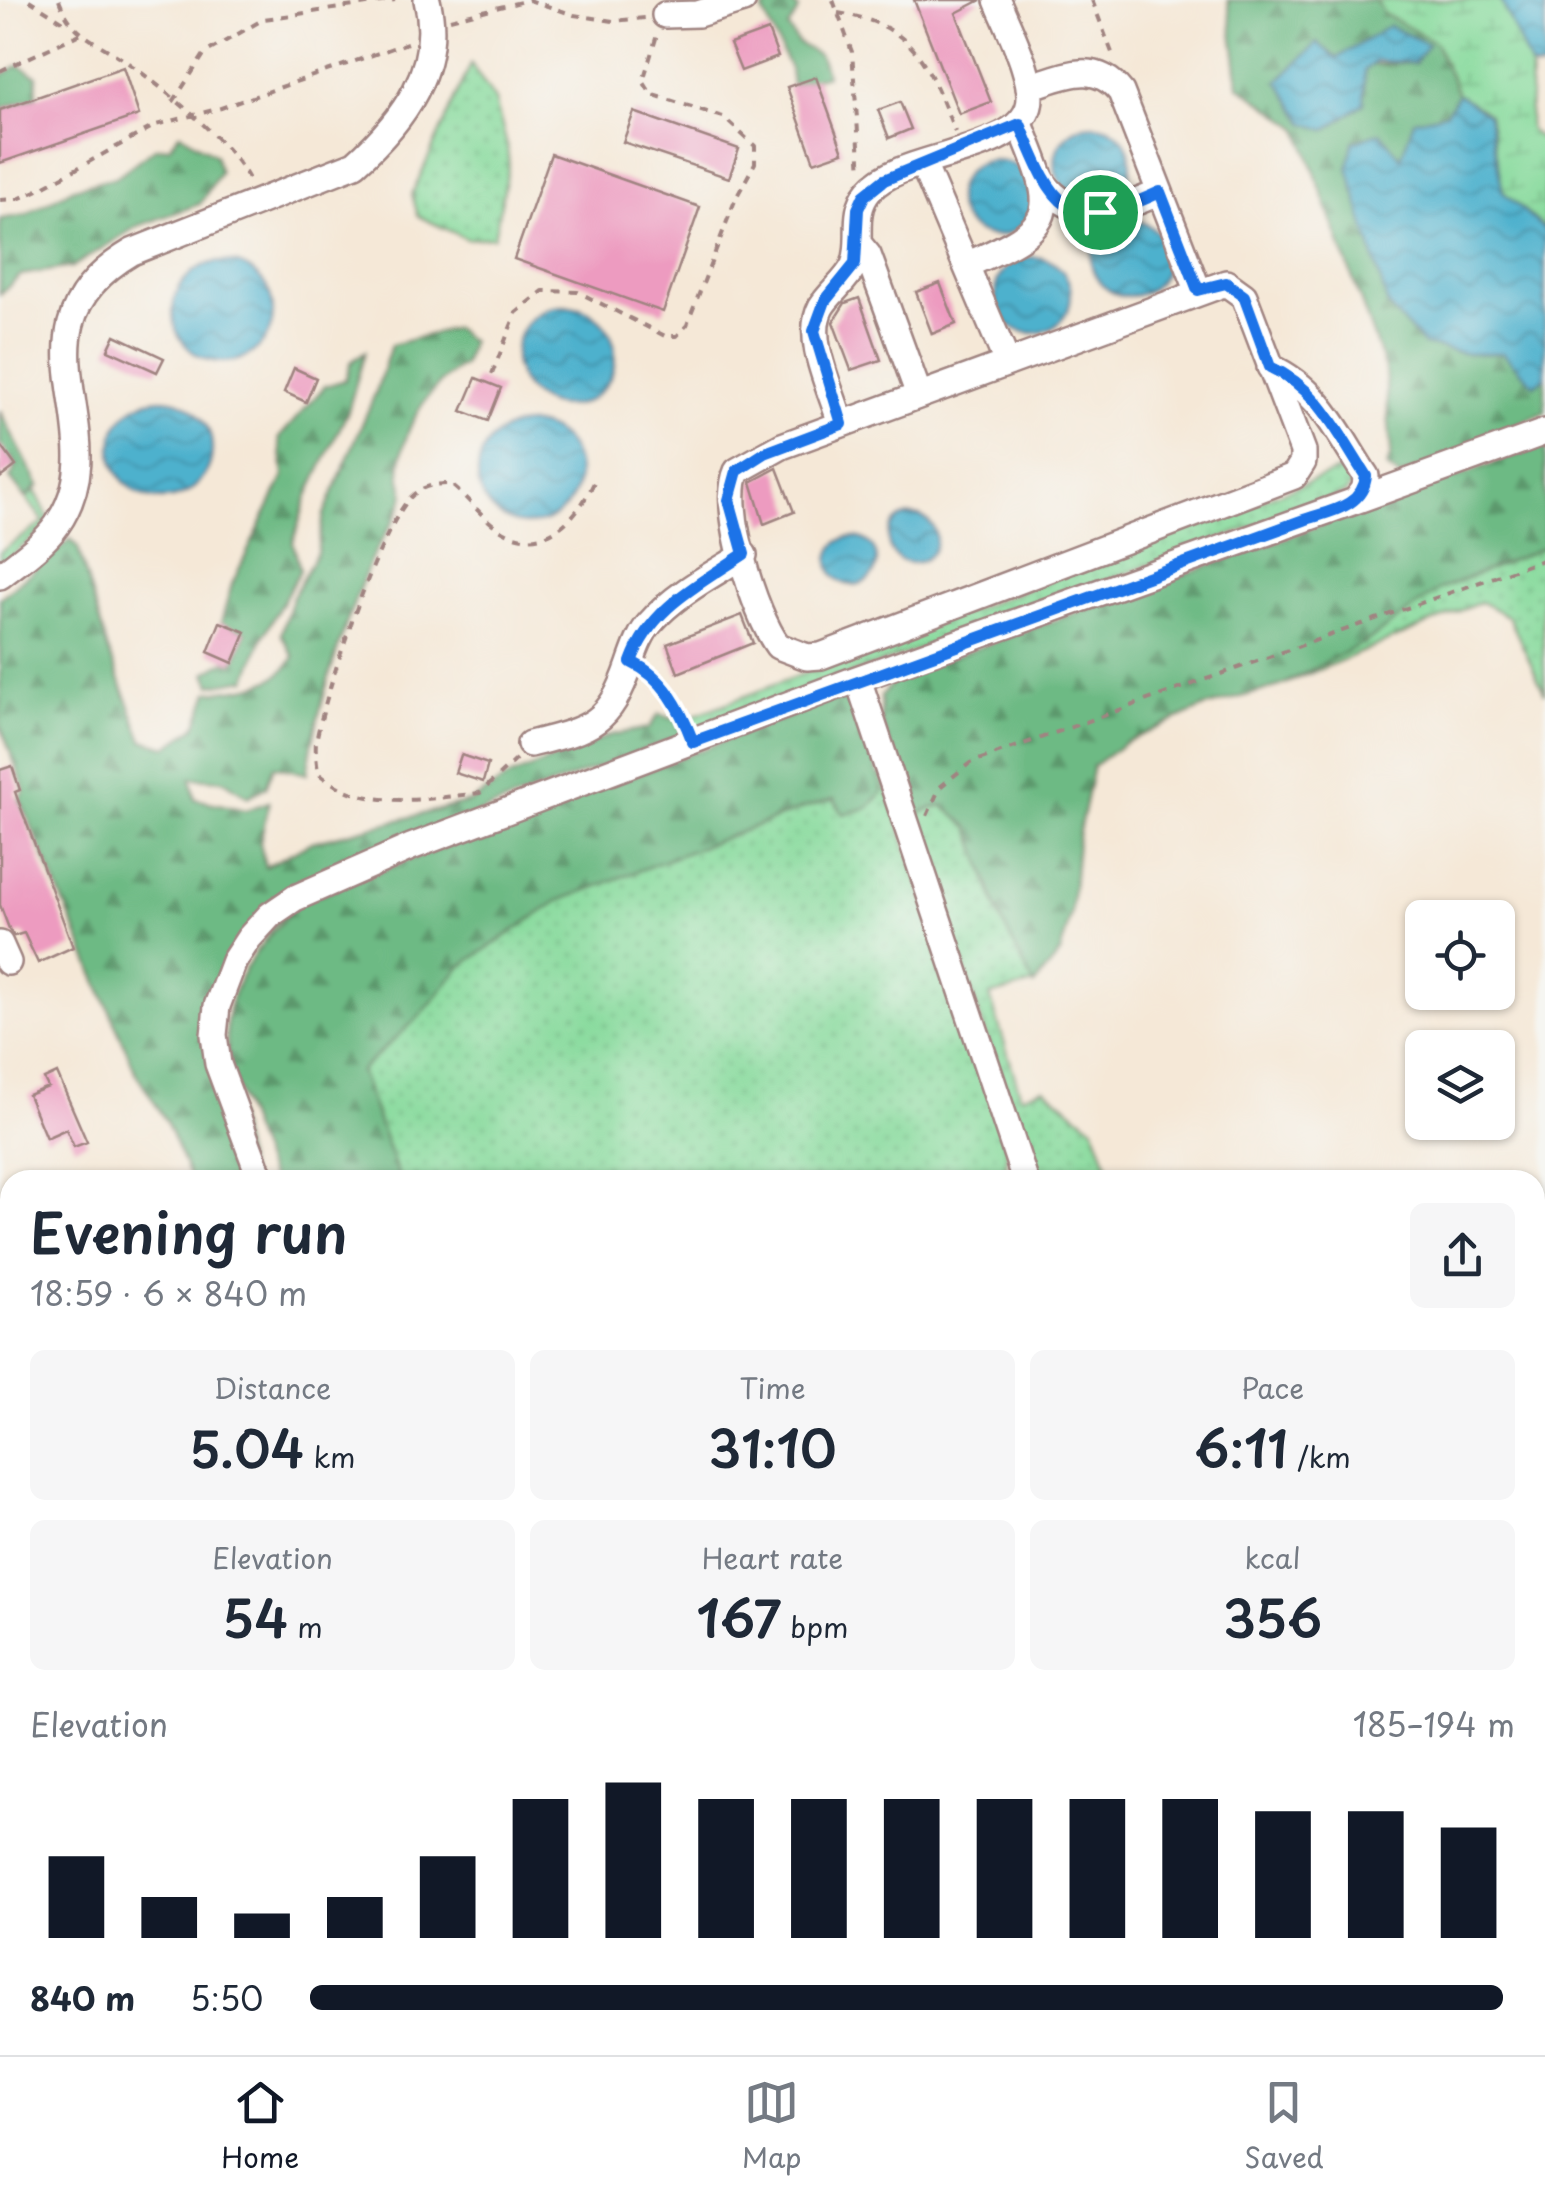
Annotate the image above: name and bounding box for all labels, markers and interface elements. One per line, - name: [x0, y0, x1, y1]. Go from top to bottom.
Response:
- pin: [1058, 170, 1143, 255]
- icon: arrive: [1073, 185, 1128, 240]
- map controls: [1405, 900, 1515, 1140]
- button: locate: [1405, 900, 1515, 1010]
- button: layers: [1405, 1030, 1515, 1140]
- text: Evening run: [30, 1190, 348, 1273]
- button: share: [1410, 1203, 1515, 1308]
- text: 18:59 · 6 × 840 m: [30, 1269, 307, 1317]
- text: Distance: [214, 1366, 331, 1409]
- text: Time: [739, 1366, 806, 1409]
- text: Pace: [1241, 1366, 1304, 1409]
- text: 5.04: [189, 1409, 304, 1485]
- text: 31:10: [708, 1409, 837, 1485]
- text: 6:11: [1194, 1409, 1288, 1485]
- text: km: [304, 1435, 356, 1478]
- text: /km: [1288, 1435, 1351, 1478]
- text: Elevation: [212, 1536, 333, 1579]
- text: Heart rate: [702, 1536, 843, 1579]
- text: kcal: [1245, 1536, 1300, 1579]
- text: 54: [222, 1579, 288, 1655]
- text: 167: [696, 1579, 781, 1655]
- text: 356: [1223, 1579, 1322, 1655]
- text: m: [288, 1605, 323, 1648]
- text: bpm: [781, 1605, 849, 1648]
- text: Elevation: [30, 1700, 168, 1748]
- text: 185–194 m: [1353, 1700, 1515, 1748]
- text: 840 m: [30, 1974, 135, 2022]
- text: 5:50: [190, 1974, 264, 2022]
- tab: Home: [221, 2075, 299, 2178]
- tab: Map: [742, 2075, 802, 2178]
- tab: Saved: [1244, 2075, 1324, 2178]

